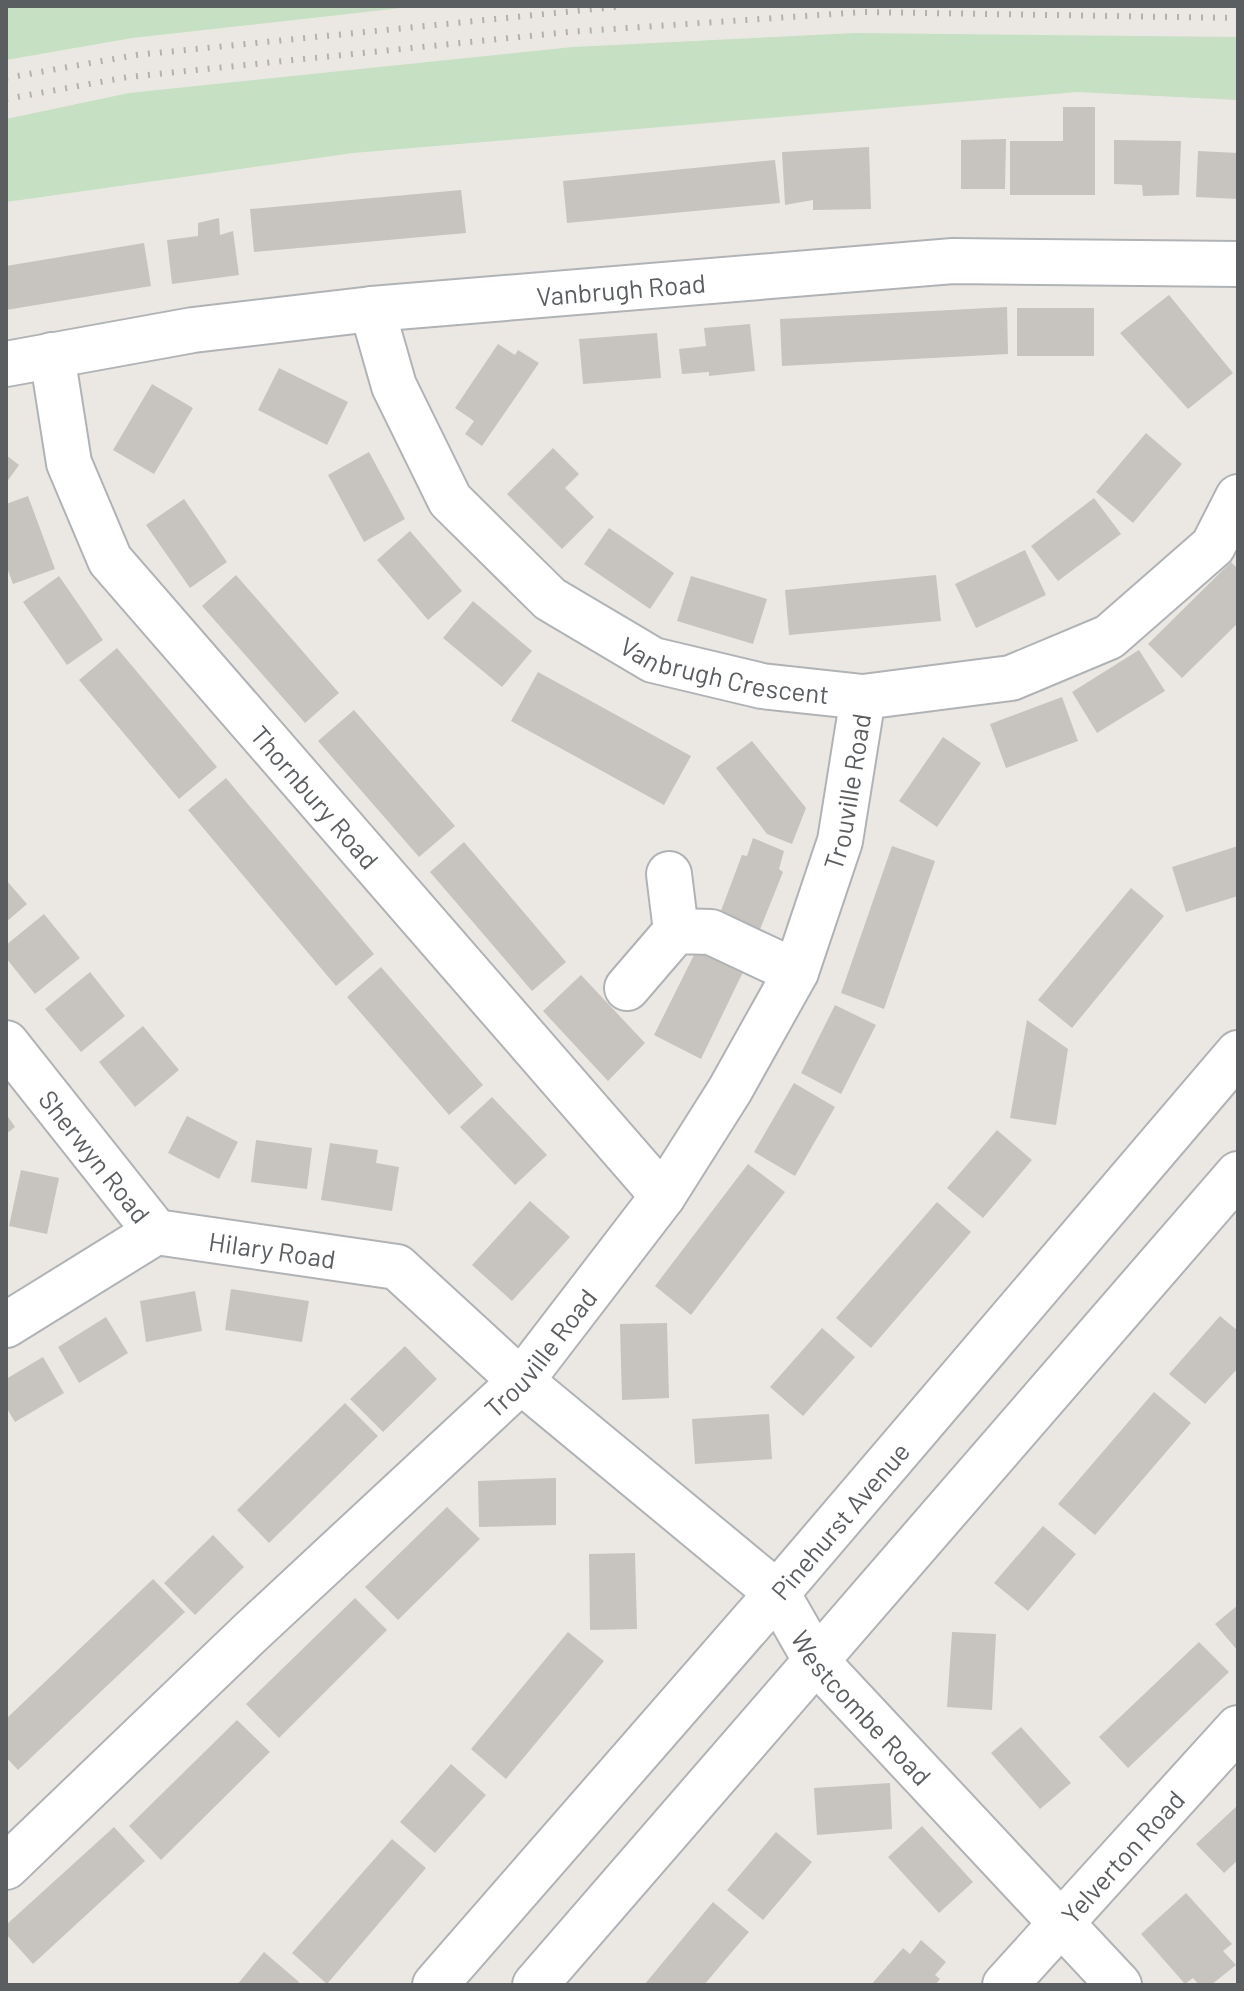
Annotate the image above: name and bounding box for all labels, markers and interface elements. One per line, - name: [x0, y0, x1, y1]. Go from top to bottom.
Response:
- street label: Vanbrugh Road: [535, 266, 707, 311]
- street label: Vanbrugh Crescent: [615, 629, 831, 709]
- street label: Trouville Road: [816, 711, 876, 874]
- street label: Thornbury Road: [245, 719, 386, 874]
- street label: Sherwyn Road: [33, 1083, 158, 1228]
- street label: Hilary Road: [207, 1224, 338, 1273]
- street label: Trouville Road: [477, 1282, 602, 1423]
- street label: Pinehurst Avenue: [763, 1435, 915, 1605]
- street label: Westcombe Road: [786, 1624, 939, 1791]
- street label: Yelverton Road: [1054, 1783, 1190, 1929]

